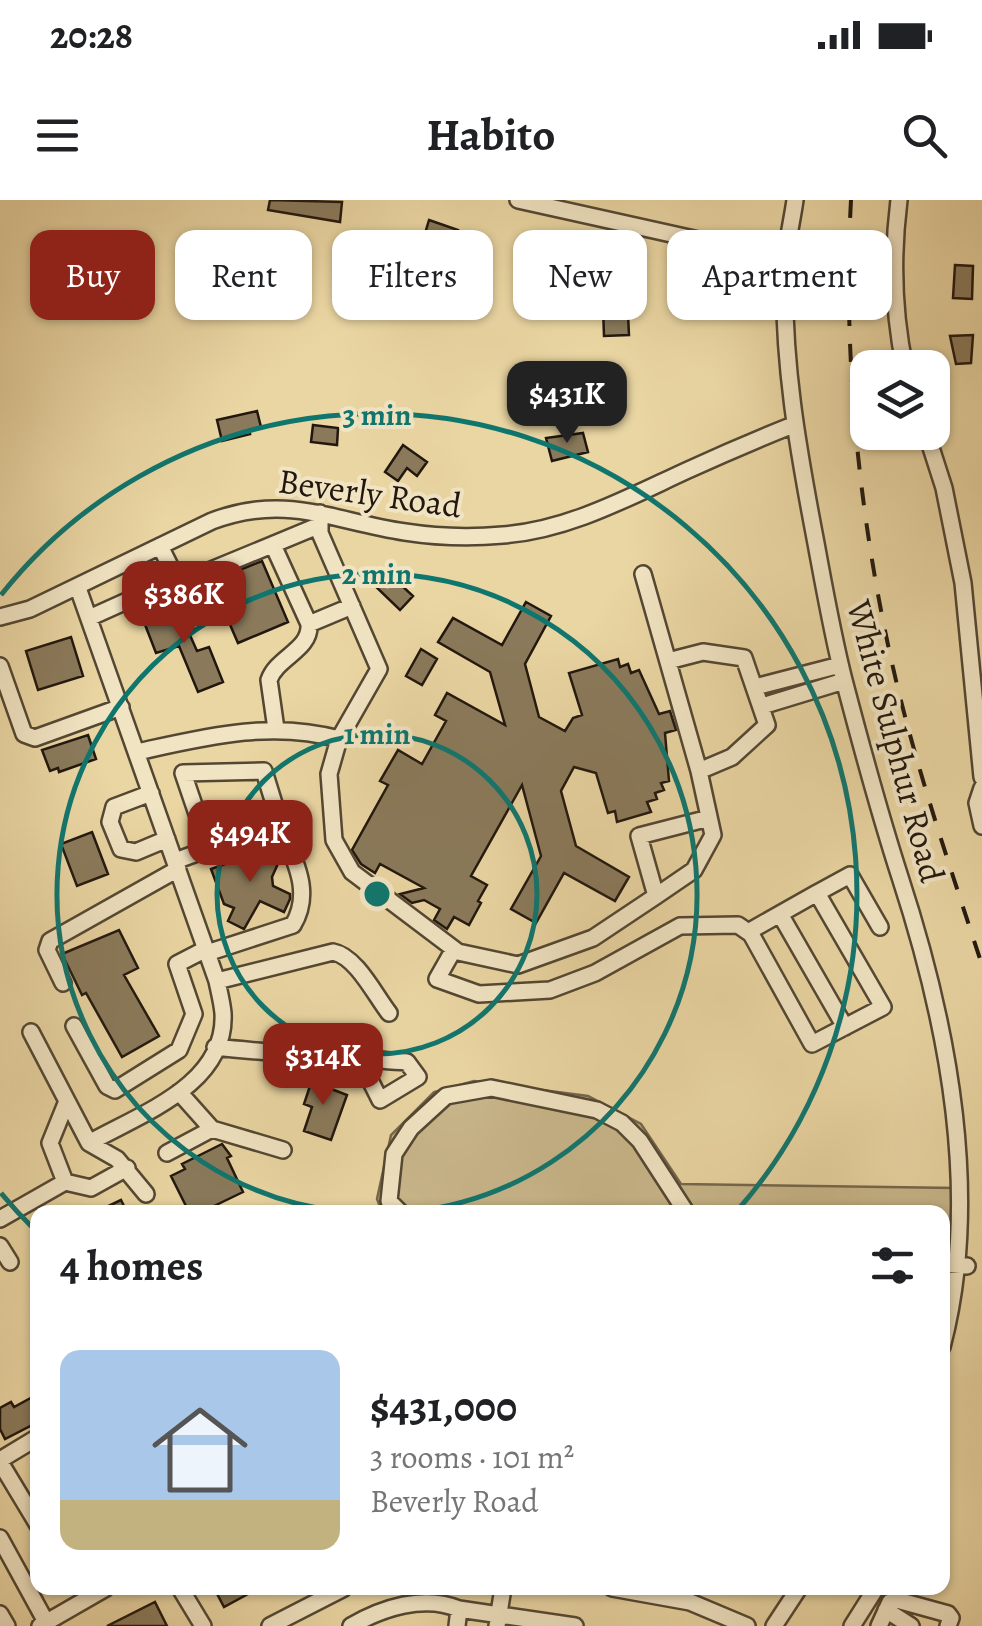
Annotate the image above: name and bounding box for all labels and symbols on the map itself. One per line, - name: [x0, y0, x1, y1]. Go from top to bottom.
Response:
- pin: $431K: [497, 361, 637, 446]
- text: 3 min: [343, 395, 412, 435]
- street label: Beverly Road: [275, 456, 465, 530]
- text: 2 min: [342, 554, 412, 594]
- pin: $386K: [114, 561, 254, 646]
- street label: White Sulphur Road: [835, 594, 957, 888]
- text: 1 min: [344, 714, 410, 754]
- pin: $494K: [180, 800, 320, 885]
- centre of rings: [359, 876, 395, 912]
- pin: $314K: [253, 1023, 393, 1108]

